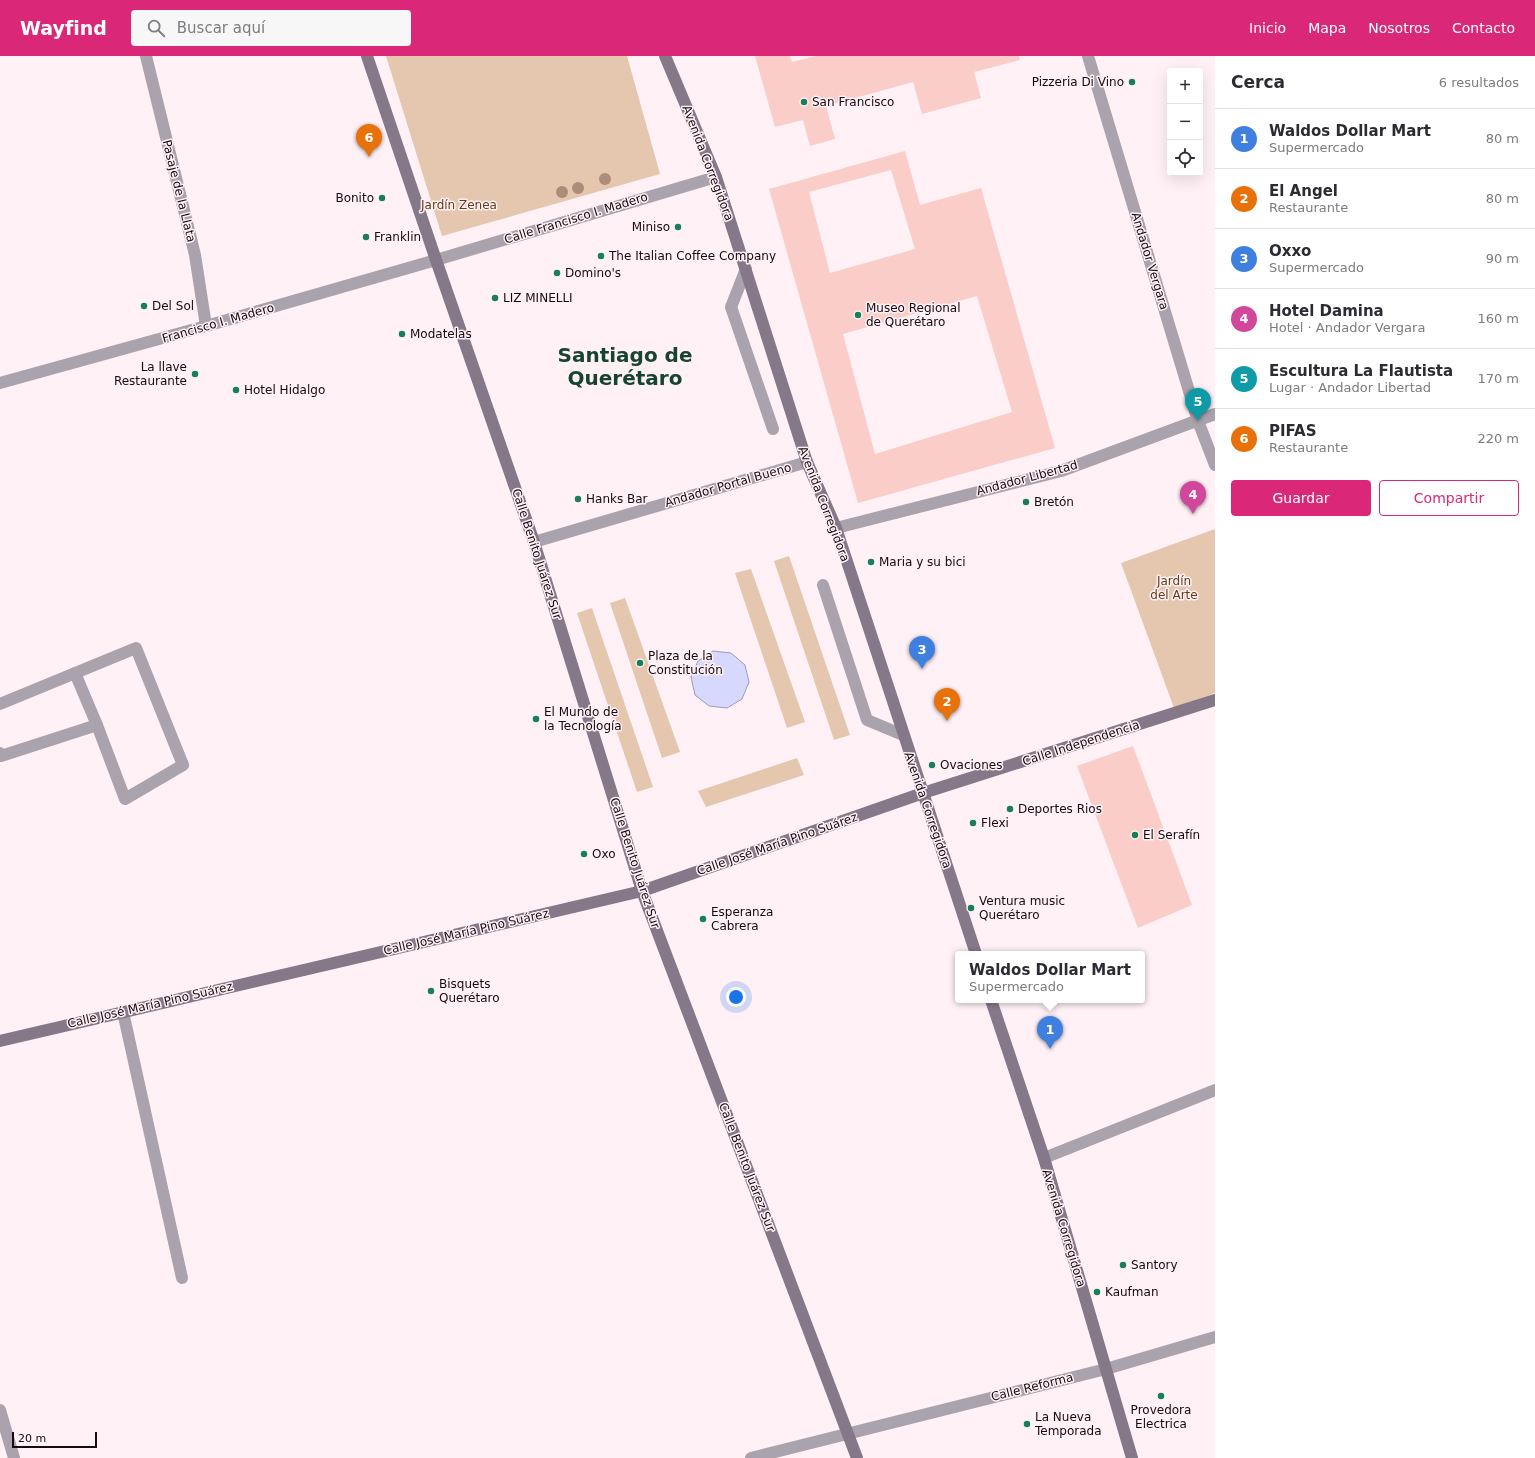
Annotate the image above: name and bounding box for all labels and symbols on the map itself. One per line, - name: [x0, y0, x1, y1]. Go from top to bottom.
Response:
- place label: Pizzeria Di Vino: [1032, 75, 1124, 89]
- marker: Pizzeria Di Vino: [1127, 77, 1137, 87]
- place label: San Francisco: [812, 95, 894, 109]
- marker: San Francisco: [799, 97, 809, 107]
- street label: Avenida Corregidora: [680, 103, 736, 223]
- pin: 6: [356, 124, 382, 157]
- street label: Pasaje de la Llata: [160, 138, 198, 244]
- street label: Calle Francisco I. Madero: [503, 189, 649, 247]
- place label: Bonito: [335, 191, 374, 205]
- marker: Bonito: [377, 193, 387, 203]
- park label: Jardín Zenea: [420, 198, 497, 212]
- street label: Andador Vergara: [1129, 211, 1171, 311]
- place label: Miniso: [632, 220, 670, 234]
- marker: Miniso: [673, 222, 683, 232]
- place label: Franklin: [374, 230, 421, 244]
- marker: Franklin: [361, 232, 371, 242]
- place label: The Italian Coffee Company: [608, 249, 776, 263]
- marker: The Italian Coffee Company: [596, 251, 606, 261]
- place label: Domino's: [565, 266, 621, 280]
- marker: Domino's: [552, 268, 562, 278]
- place label: LIZ MINELLI: [503, 291, 573, 305]
- marker: LIZ MINELLI: [490, 293, 500, 303]
- place label: Del Sol: [152, 299, 194, 313]
- street label: Francisco I. Madero: [160, 300, 276, 346]
- marker: Del Sol: [139, 301, 149, 311]
- place label: Museo Regional de Querétaro: [866, 301, 961, 329]
- marker: Museo Regional de Querétaro: [853, 310, 863, 320]
- place label: Modatelas: [410, 327, 472, 341]
- marker: Modatelas: [397, 329, 407, 339]
- district label: Santiago de Querétaro: [558, 343, 692, 390]
- place label: La llave Restaurante: [114, 360, 187, 388]
- marker: La llave Restaurante: [190, 369, 200, 379]
- place label: Hotel Hidalgo: [244, 383, 325, 397]
- marker: Hotel Hidalgo: [231, 385, 241, 395]
- pin: 5: [1185, 388, 1211, 421]
- street label: Avenida Corregidora: [796, 444, 852, 564]
- street label: Andador Libertad: [975, 458, 1079, 498]
- street label: Andador Portal Bueno: [663, 460, 793, 510]
- pin: 4: [1180, 481, 1206, 514]
- street label: Calle Benito Juárez Sur: [509, 487, 565, 621]
- place label: Hanks Bar: [586, 492, 648, 506]
- marker: Hanks Bar: [573, 494, 583, 504]
- place label: Bretón: [1034, 495, 1074, 509]
- marker: Bretón: [1021, 497, 1031, 507]
- place label: Maria y su bici: [879, 555, 966, 569]
- marker: Maria y su bici: [866, 557, 876, 567]
- park label: Jardín del Arte: [1150, 574, 1198, 602]
- pin: 3: [909, 636, 935, 669]
- place label: Plaza de la Constitución: [648, 649, 723, 677]
- marker: Plaza de la Constitución: [635, 658, 645, 668]
- pin: 2: [934, 688, 960, 721]
- place label: El Mundo de la Tecnología: [544, 705, 622, 733]
- marker: El Mundo de la Tecnología: [531, 714, 541, 724]
- street label: Calle Independencia: [1021, 717, 1141, 769]
- street label: Avenida Corregidora: [901, 750, 955, 870]
- place label: Ovaciones: [940, 758, 1002, 772]
- marker: Ovaciones: [927, 760, 937, 770]
- street label: Calle Benito Juárez Sur: [607, 796, 663, 930]
- place label: Deportes Rios: [1018, 802, 1102, 816]
- marker: Deportes Rios: [1005, 804, 1015, 814]
- street label: Calle José María Pino Suárez: [695, 810, 859, 878]
- place label: Flexi: [981, 816, 1009, 830]
- marker: Flexi: [968, 818, 978, 828]
- place label: El Serafín: [1143, 828, 1200, 842]
- marker: El Serafín: [1130, 830, 1140, 840]
- place label: Oxo: [592, 847, 616, 861]
- marker: Oxo: [579, 849, 589, 859]
- place label: Ventura music Querétaro: [979, 894, 1065, 922]
- marker: Ventura music Querétaro: [966, 903, 976, 913]
- place label: Esperanza Cabrera: [711, 905, 773, 933]
- street label: Calle José María Pino Suárez: [382, 906, 550, 958]
- marker: Esperanza Cabrera: [698, 914, 708, 924]
- place label: Bisquets Querétaro: [439, 977, 500, 1005]
- street label: Calle José María Pino Suárez: [66, 979, 234, 1031]
- marker: Bisquets Querétaro: [426, 986, 436, 996]
- your location: [726, 987, 746, 1007]
- pin: 1: [1037, 1016, 1063, 1049]
- street label: Calle Benito Juárez Sur: [716, 1101, 778, 1233]
- street label: Avenida Corregidora: [1039, 1167, 1089, 1289]
- place label: Santory: [1131, 1258, 1178, 1272]
- marker: Santory: [1118, 1260, 1128, 1270]
- place label: Kaufman: [1105, 1285, 1159, 1299]
- marker: Kaufman: [1092, 1287, 1102, 1297]
- street label: Calle Reforma: [989, 1370, 1075, 1404]
- marker: Provedora Electrica: [1156, 1391, 1166, 1401]
- place label: Provedora Electrica: [1131, 1403, 1191, 1431]
- place label: La Nueva Temporada: [1034, 1410, 1102, 1438]
- marker: La Nueva Temporada: [1022, 1419, 1032, 1429]
- scale bar: [12, 1430, 97, 1449]

